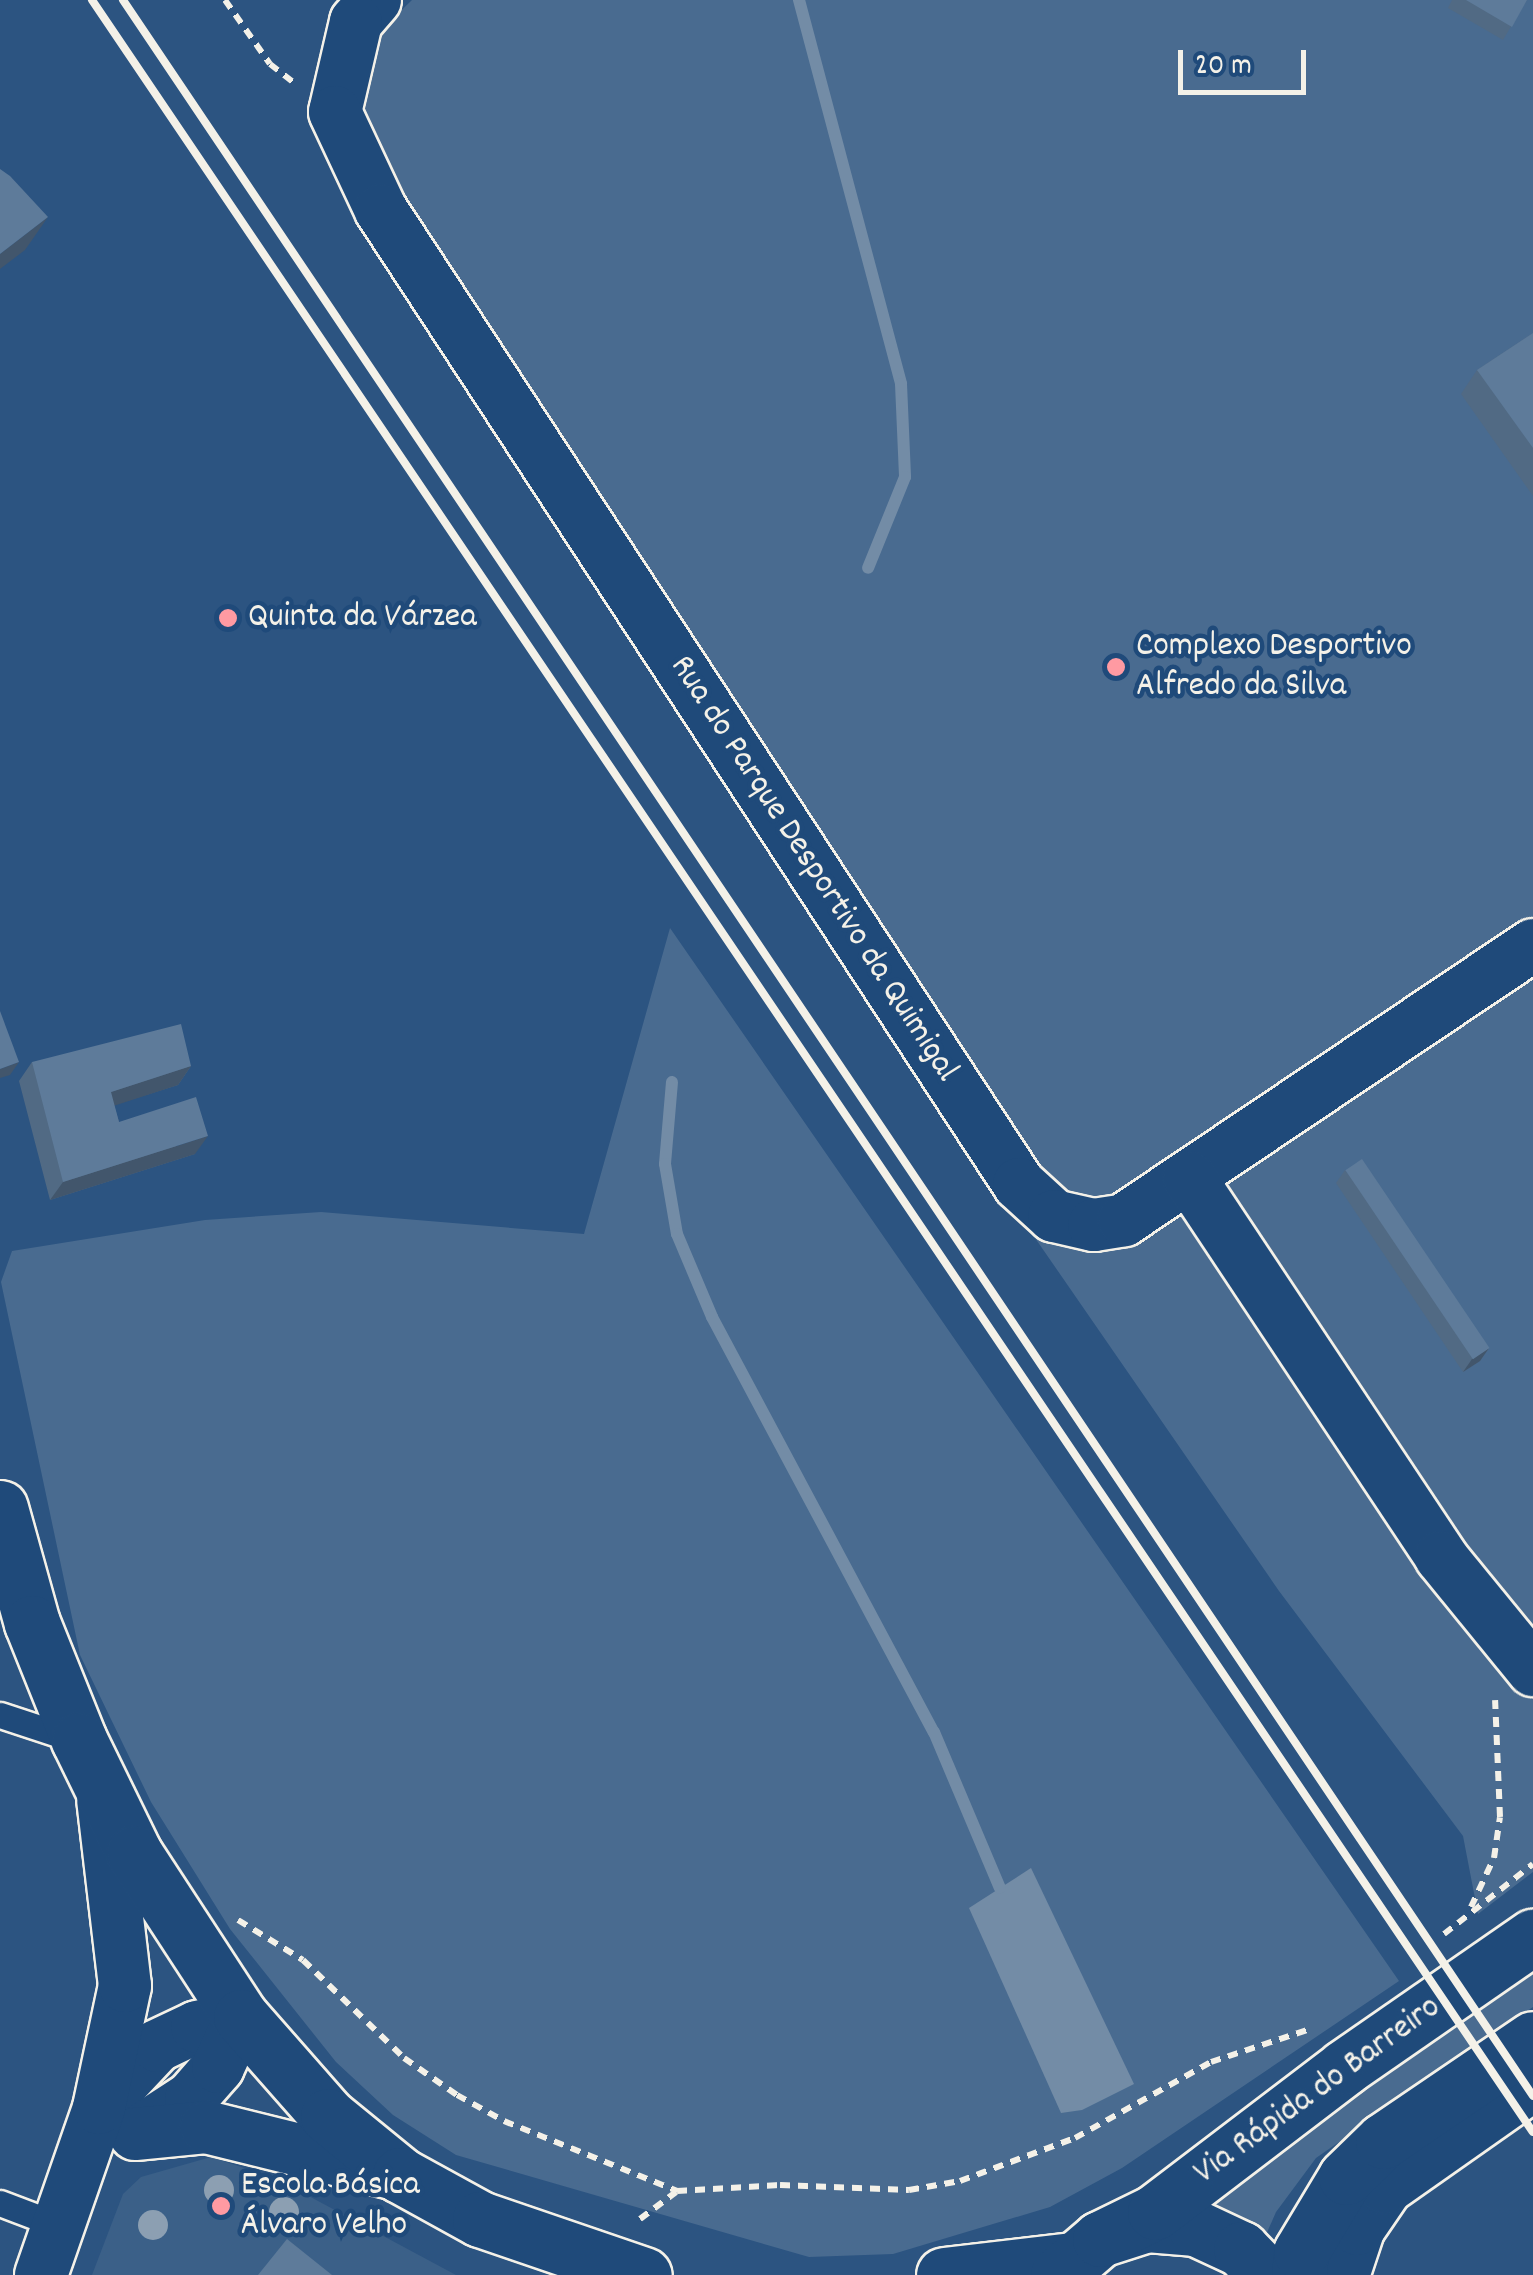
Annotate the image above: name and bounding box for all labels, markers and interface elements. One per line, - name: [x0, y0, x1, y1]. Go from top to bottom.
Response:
- scale bar: [1183, 30, 1310, 92]
- text: 20 m: [1195, 46, 1252, 89]
- place label: Quinta da Várzea: [248, 597, 477, 639]
- marker: Quinta da Várzea: [217, 607, 239, 629]
- place label: Complexo Desportivo Alfredo da Silva: [1136, 626, 1412, 708]
- street label: Rua do Parque Desportivo da Quimigal: [659, 648, 967, 1090]
- marker: Complexo Desportivo Alfredo da Silva: [1105, 656, 1127, 678]
- street label: Via Rápida do Barreiro: [1186, 1987, 1450, 2195]
- place label: Escola Básica Álvaro Velho: [241, 2165, 420, 2247]
- marker: Escola Básica Álvaro Velho: [210, 2195, 232, 2217]

